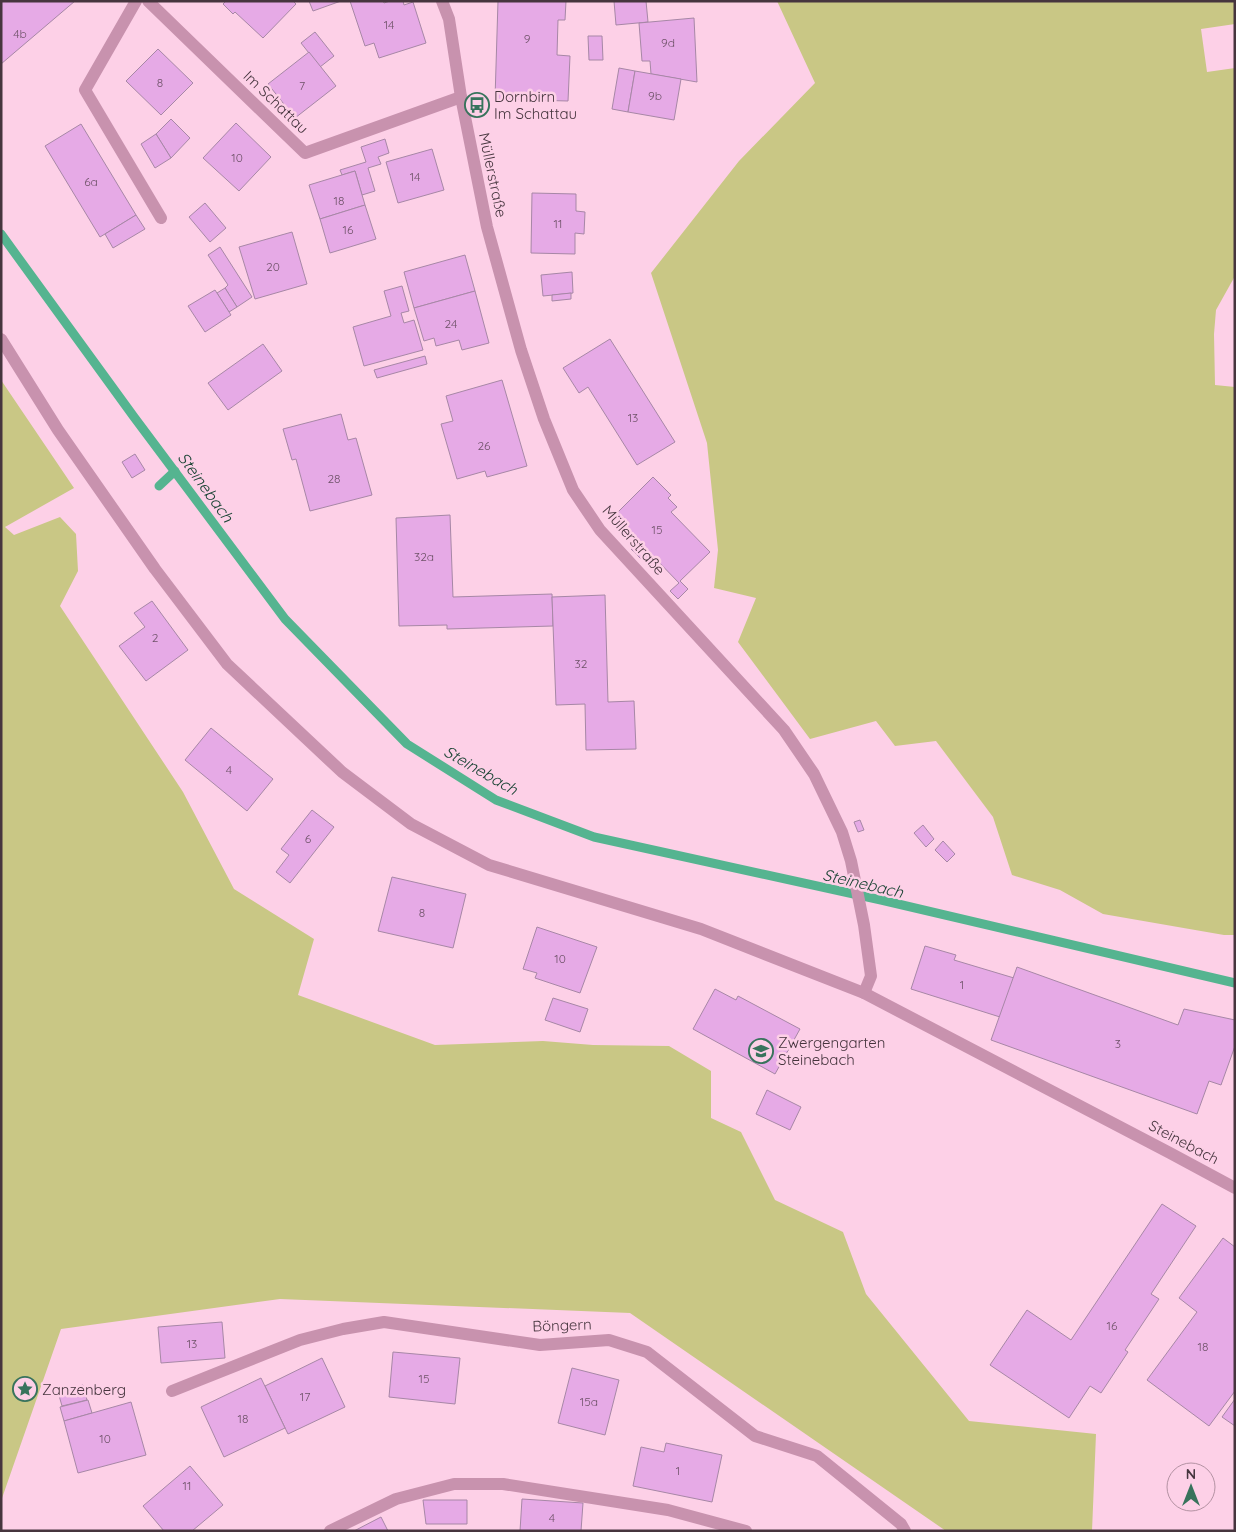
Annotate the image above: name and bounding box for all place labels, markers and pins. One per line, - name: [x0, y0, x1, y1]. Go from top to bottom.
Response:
- place label: Dornbirn Im Schattau: [494, 87, 577, 123]
- bus stop icon: Dornbirn Im Schattau: [464, 92, 490, 118]
- place label: Zwergengarten Steinebach: [778, 1033, 885, 1069]
- school or university icon: Zwergengarten Steinebach: [748, 1038, 774, 1064]
- place icon: Zanzenberg: [12, 1376, 38, 1402]
- place label: Zanzenberg: [42, 1380, 126, 1399]

